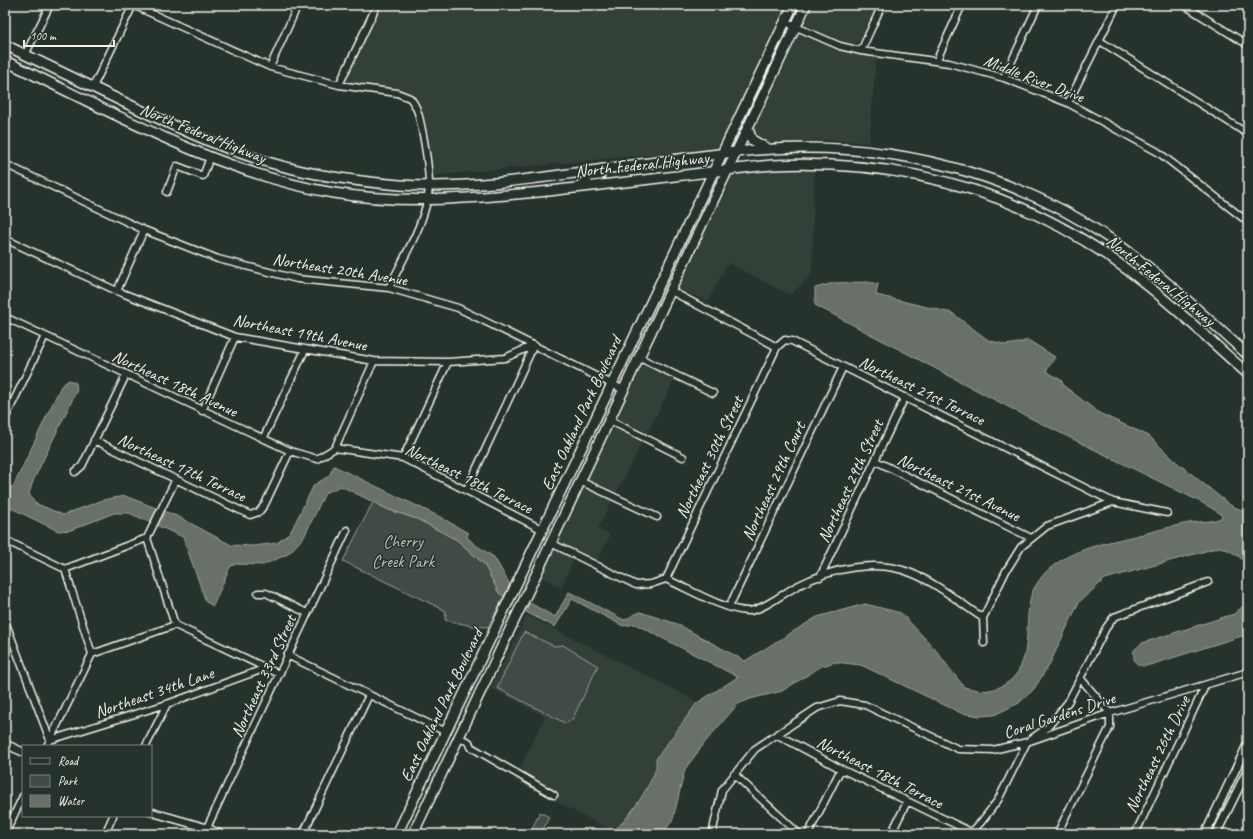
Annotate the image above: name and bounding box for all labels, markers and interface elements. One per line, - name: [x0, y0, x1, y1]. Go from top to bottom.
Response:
- scale bar: [24, 22, 114, 48]
- text: 100 m: [30, 28, 57, 44]
- street label: Middle River Drive: [981, 50, 1088, 108]
- street label: North Federal Highway: [137, 99, 270, 169]
- street label: North Federal Highway: [574, 147, 711, 182]
- street label: North Federal Highway: [1102, 230, 1220, 331]
- street label: Northeast 20th Avenue: [271, 249, 410, 291]
- street label: Northeast 19th Avenue: [231, 309, 370, 356]
- street label: East Oakland Park Boulevard: [537, 331, 627, 494]
- street label: Northeast 18th Avenue: [109, 345, 242, 422]
- street label: Northeast 21st Terrace: [856, 351, 989, 431]
- street label: Northeast 30th Street: [671, 391, 749, 522]
- street label: Northeast 29th Street: [813, 414, 889, 546]
- street label: Northeast 29th Court: [737, 416, 811, 544]
- street label: Northeast 17th Terrace: [114, 429, 250, 507]
- street label: Northeast 18th Terrace: [402, 439, 537, 519]
- street label: Northeast 21st Avenue: [894, 449, 1025, 527]
- park label: Cherry Creek Park: [372, 531, 436, 572]
- street label: Northeast 33rd Street: [226, 610, 302, 741]
- street label: East Oakland Park Boulevard: [395, 623, 489, 785]
- street label: Northeast 34th Lane: [92, 662, 218, 723]
- street label: Coral Gardens Drive: [1001, 687, 1119, 743]
- street label: Northeast 26th Drive: [1120, 691, 1195, 816]
- street label: Northeast 18th Terrace: [813, 732, 948, 814]
- legend: [22, 745, 152, 817]
- text: Road: [58, 753, 80, 769]
- text: Park: [58, 773, 79, 789]
- text: Water: [58, 793, 86, 809]

